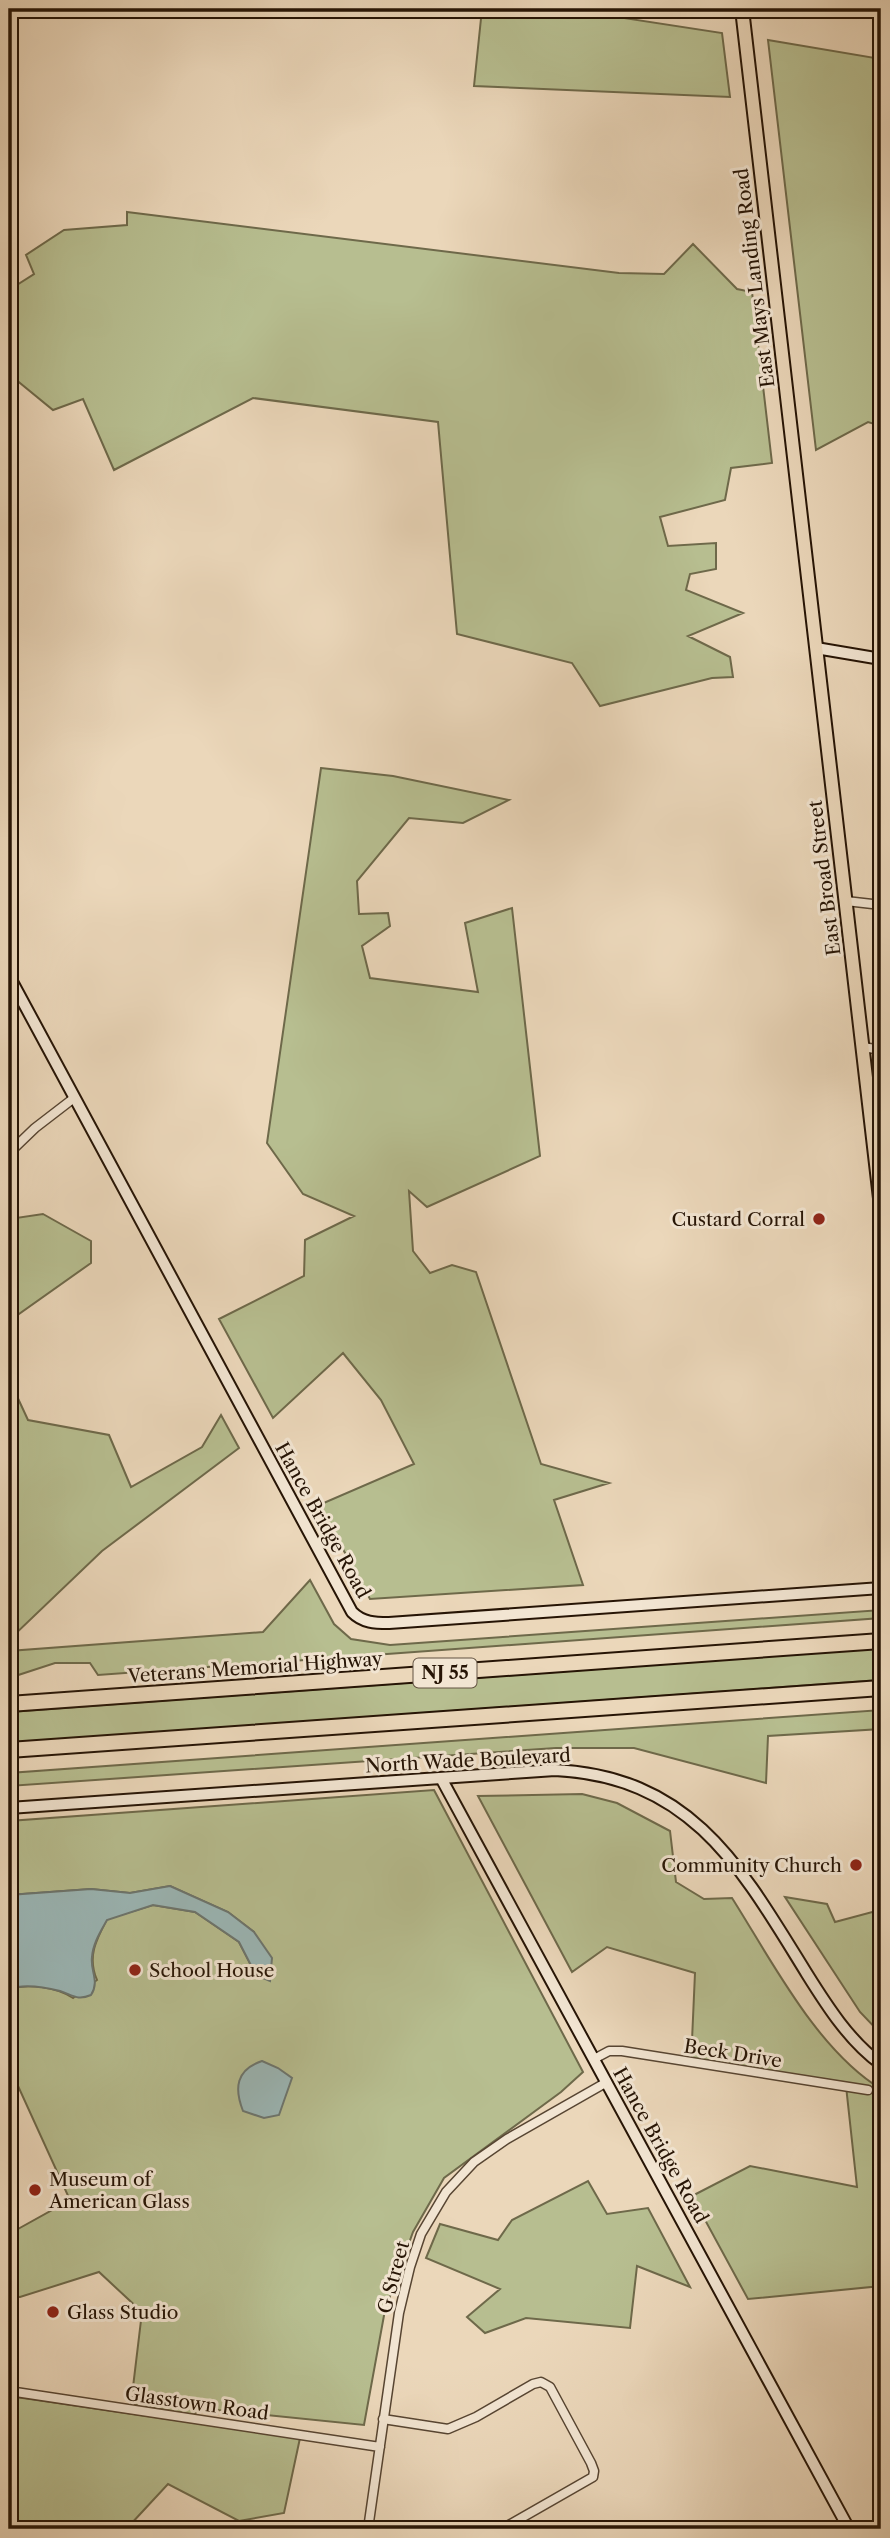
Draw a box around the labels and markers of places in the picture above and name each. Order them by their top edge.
place label: Custard Corral [671,1208,805,1231]
marker: Custard Corral [811,1211,827,1227]
place label: Community Church [661,1854,842,1877]
marker: Community Church [848,1857,864,1873]
place label: School House [149,1959,274,1982]
marker: School House [127,1962,143,1978]
place label: Museum of American Glass [48,2168,190,2213]
marker: Museum of American Glass [27,2182,43,2198]
place label: Glass Studio [67,2301,178,2324]
marker: Glass Studio [45,2304,61,2320]

